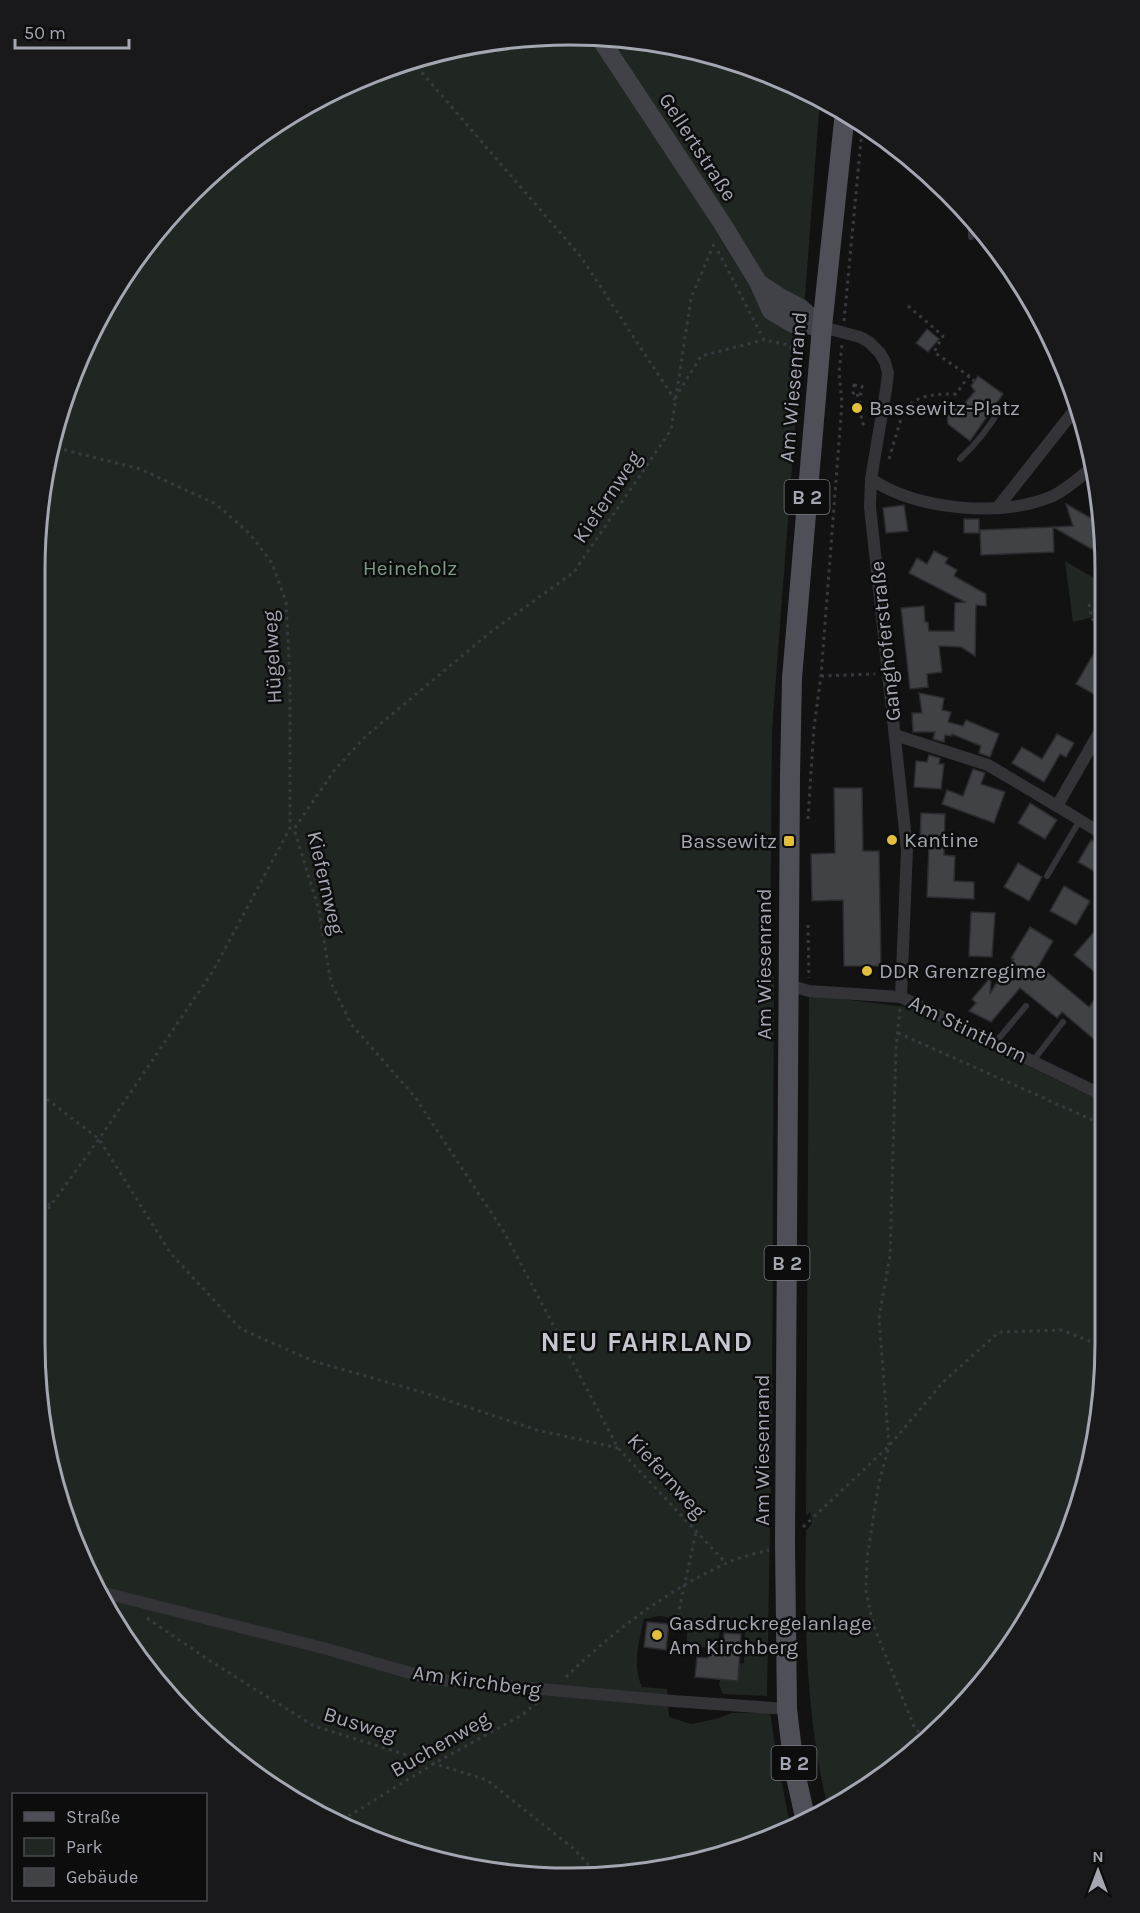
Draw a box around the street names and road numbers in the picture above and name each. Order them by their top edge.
street label: Gellertstraße [654,88,742,206]
street label: Am Wiesenrand [774,311,812,463]
street label: Kiefernweg [567,446,647,548]
road number: B 2 [784,480,830,514]
street label: Ganghoferstraße [865,560,905,722]
street label: Hügelweg [258,610,286,704]
street label: Kiefernweg [302,829,350,937]
street label: Am Wiesenrand [752,888,776,1040]
street label: Am Stinthorn [905,990,1031,1068]
road number: B 2 [764,1246,810,1280]
street label: Am Wiesenrand [750,1374,774,1526]
street label: Kiefernweg [623,1429,711,1523]
street label: Am Kirchberg [411,1660,543,1702]
street label: Busweg [321,1702,399,1746]
street label: Buchenweg [386,1706,494,1782]
road number: B 2 [772,1746,816,1780]

